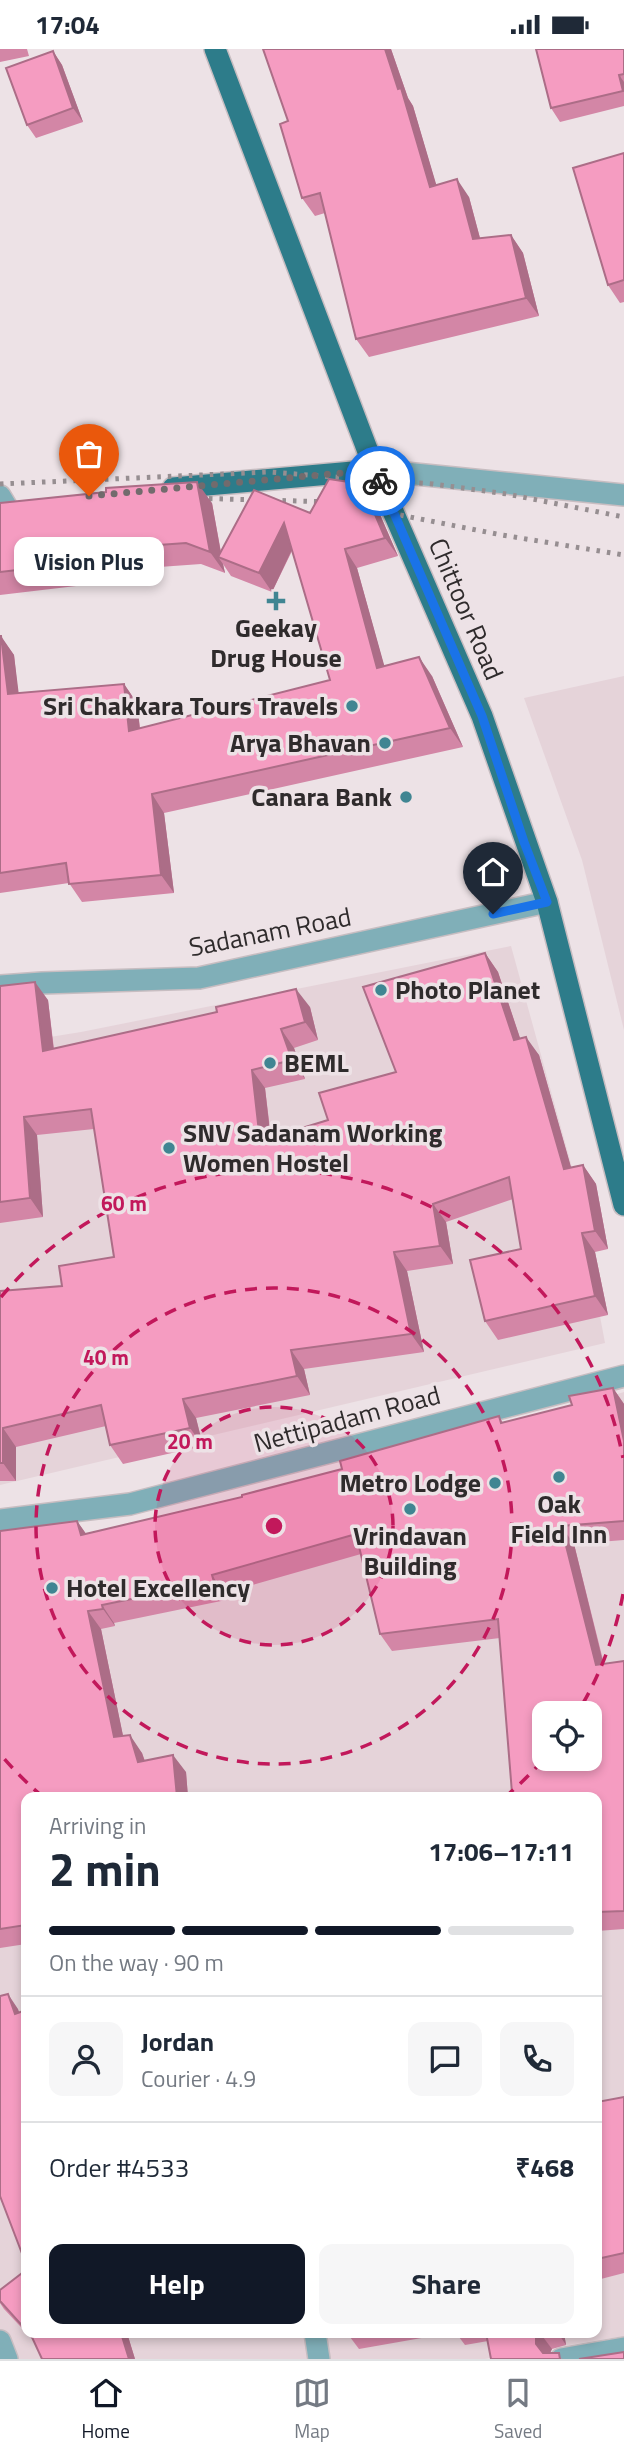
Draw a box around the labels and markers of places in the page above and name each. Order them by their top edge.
pin [59,424,119,496]
callout: Vision Plus [14,538,164,587]
marker: Geekay Drug House [268,593,284,609]
place label: Geekay Drug House [210,608,342,677]
place label: Sri Chakkara Tours Travels [43,686,338,725]
marker: Sri Chakkara Tours Travels [344,698,360,714]
place label: Arya Bhavan [230,723,371,762]
marker: Arya Bhavan [377,735,393,751]
place label: Canara Bank [251,777,393,816]
marker: Canara Bank [398,789,414,805]
pin [463,842,523,914]
place label: Photo Planet [395,970,540,1009]
marker: Photo Planet [373,982,389,998]
place label: BEML [284,1043,349,1082]
marker: BEML [262,1055,278,1071]
place label: SNV Sadanam Working Women Hostel [183,1113,442,1182]
marker: SNV Sadanam Working Women Hostel [161,1140,177,1156]
place label: Metro Lodge [339,1463,481,1502]
marker: Oak Field Inn [551,1469,567,1485]
marker: Metro Lodge [487,1475,503,1491]
place label: Oak Field Inn [511,1484,607,1553]
marker: Vrindavan Building [402,1501,418,1517]
centre of rings [262,1514,286,1538]
place label: Vrindavan Building [353,1516,467,1585]
place label: Hotel Excellency [66,1568,250,1607]
marker: Hotel Excellency [44,1580,60,1596]

